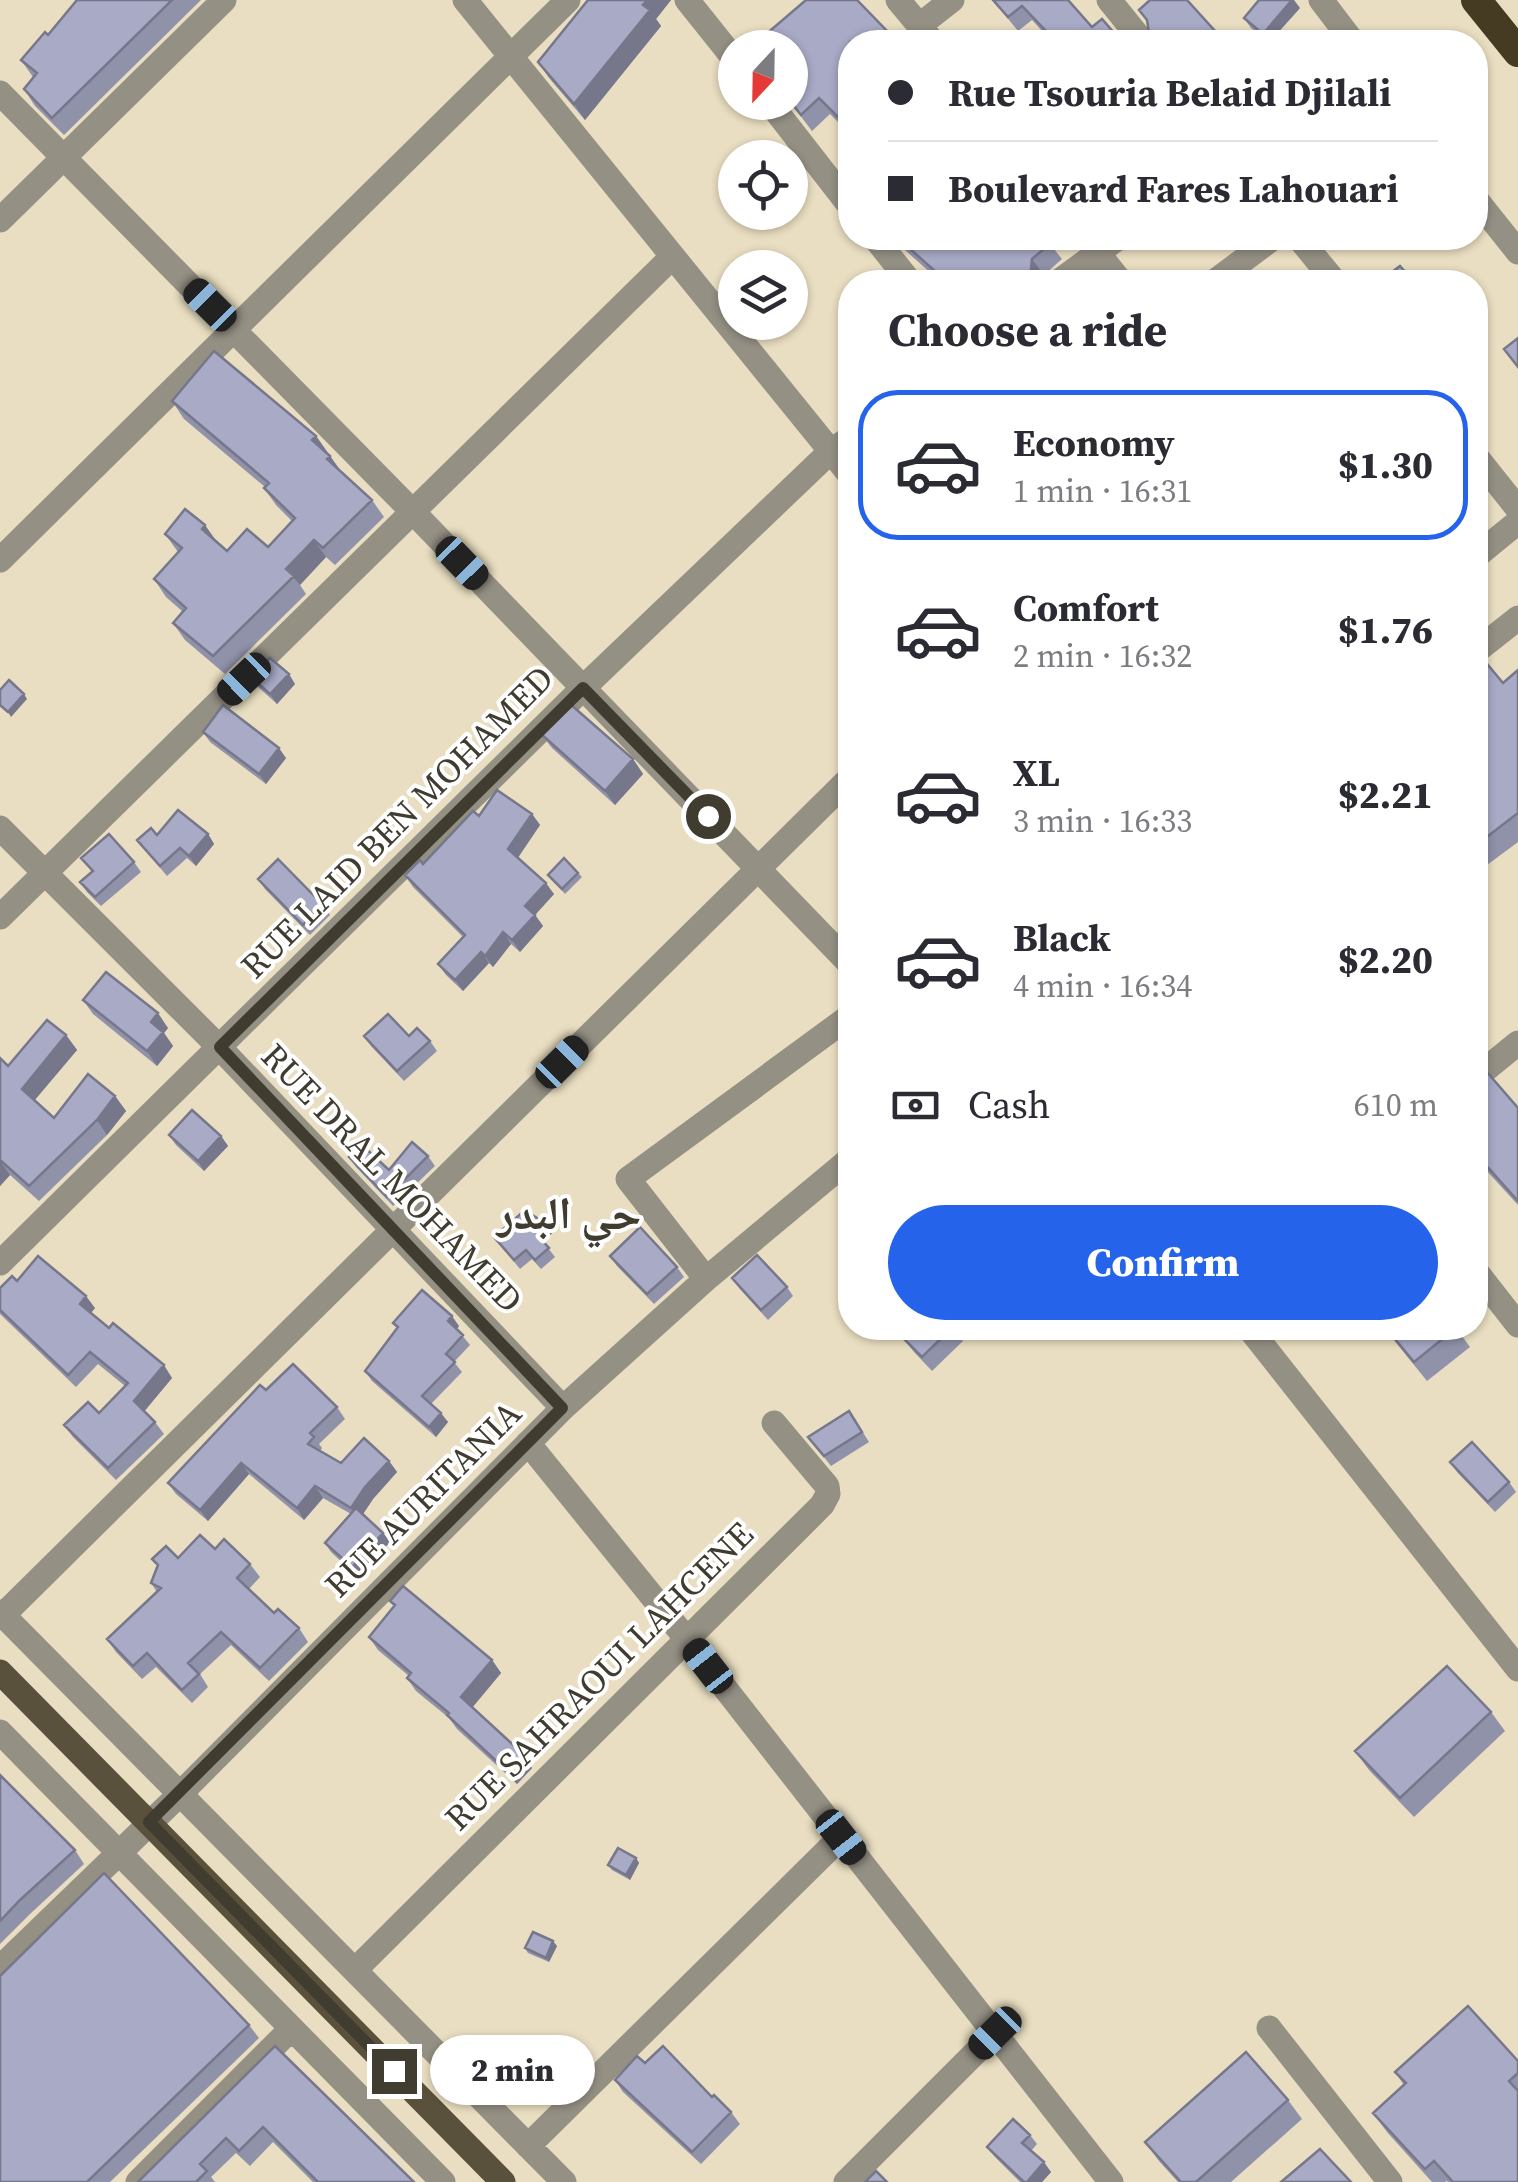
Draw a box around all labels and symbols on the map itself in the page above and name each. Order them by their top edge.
north arrow [718,30,808,120]
car [178,273,242,337]
car [430,531,494,595]
car [212,647,276,711]
street label: RUE LAID BEN MOHAMED [230,655,564,989]
route start [686,794,731,839]
car [530,1030,594,1094]
street label: RUE DRAL MOHAMED [251,1033,533,1323]
district label: حي البدر [495,1182,641,1249]
street label: RUE AURITANIA [314,1390,532,1608]
street label: RUE SAHRAOUI LAHCENE [434,1511,764,1841]
car [678,1633,738,1699]
car [811,1804,871,1870]
car [963,2001,1027,2065]
callout: 2 min [429,2036,594,2106]
route end [372,2049,417,2094]

